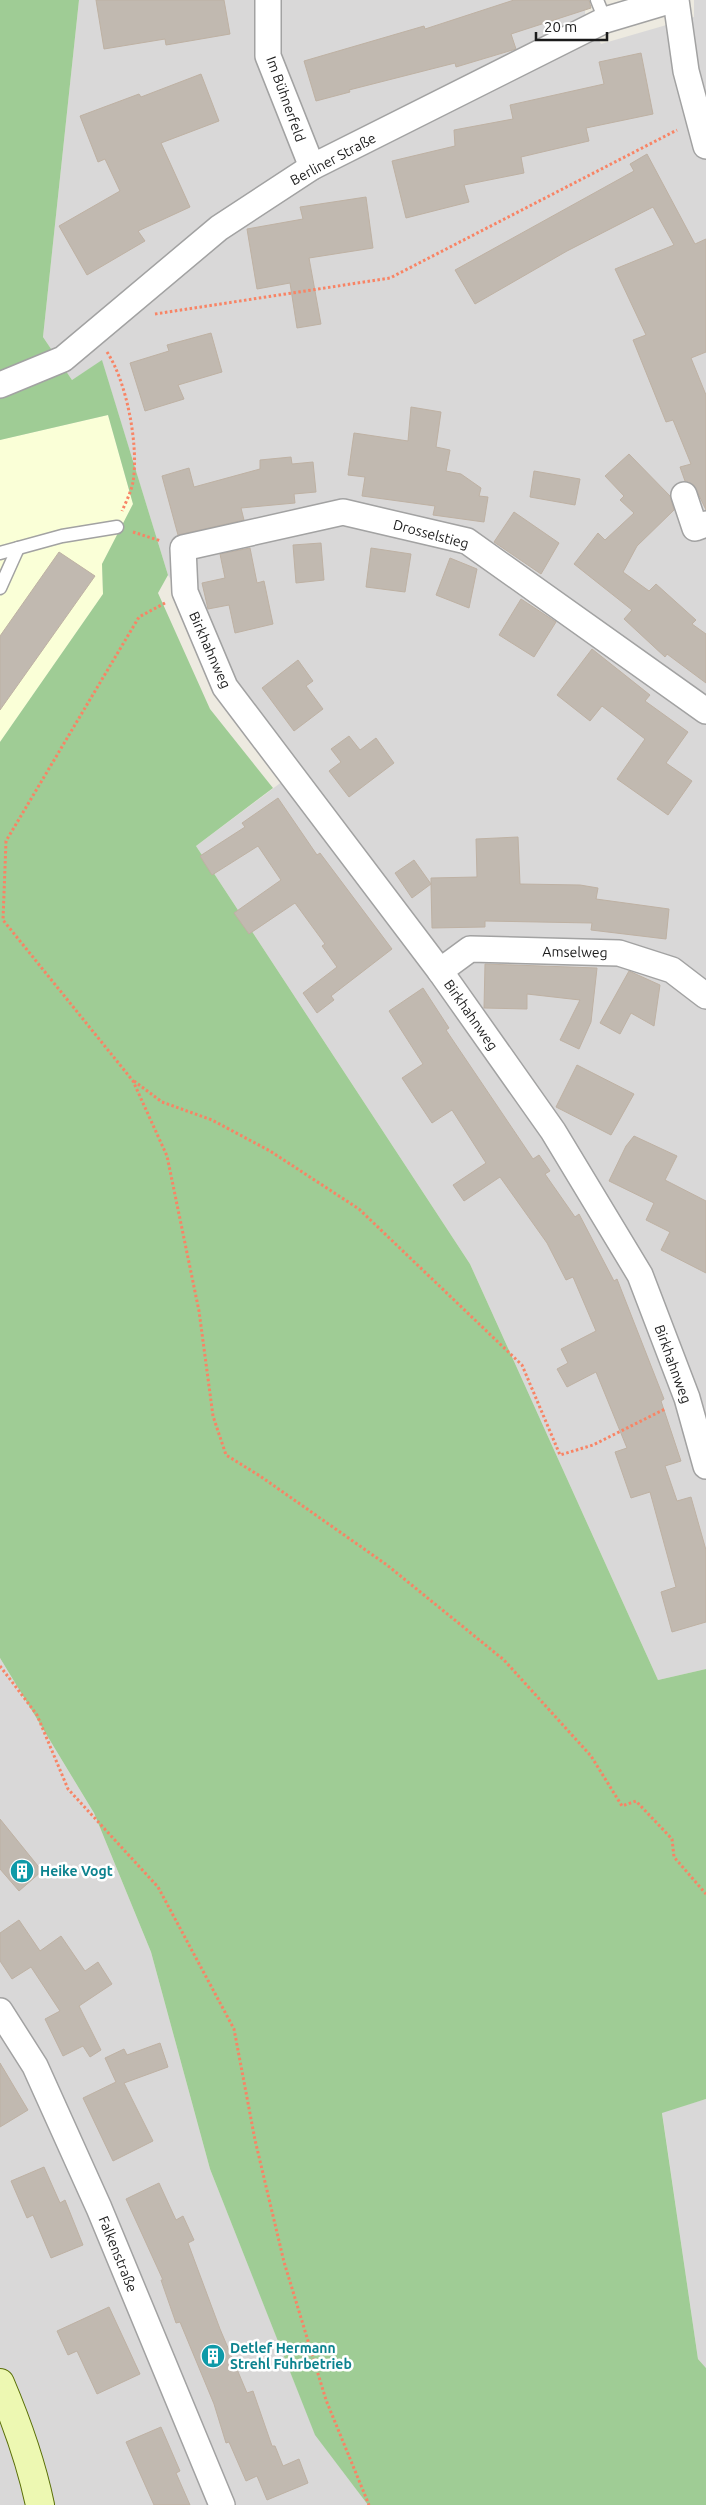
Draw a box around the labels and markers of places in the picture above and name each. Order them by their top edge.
building icon: Heike Vogt [9,1858,35,1884]
place label: Heike Vogt [40,1863,113,1879]
place label: Detlef Hermann Strehl Fuhrbetrieb [230,2340,352,2372]
building icon: Detlef Hermann Strehl Fuhrbetrieb [200,2343,226,2369]

